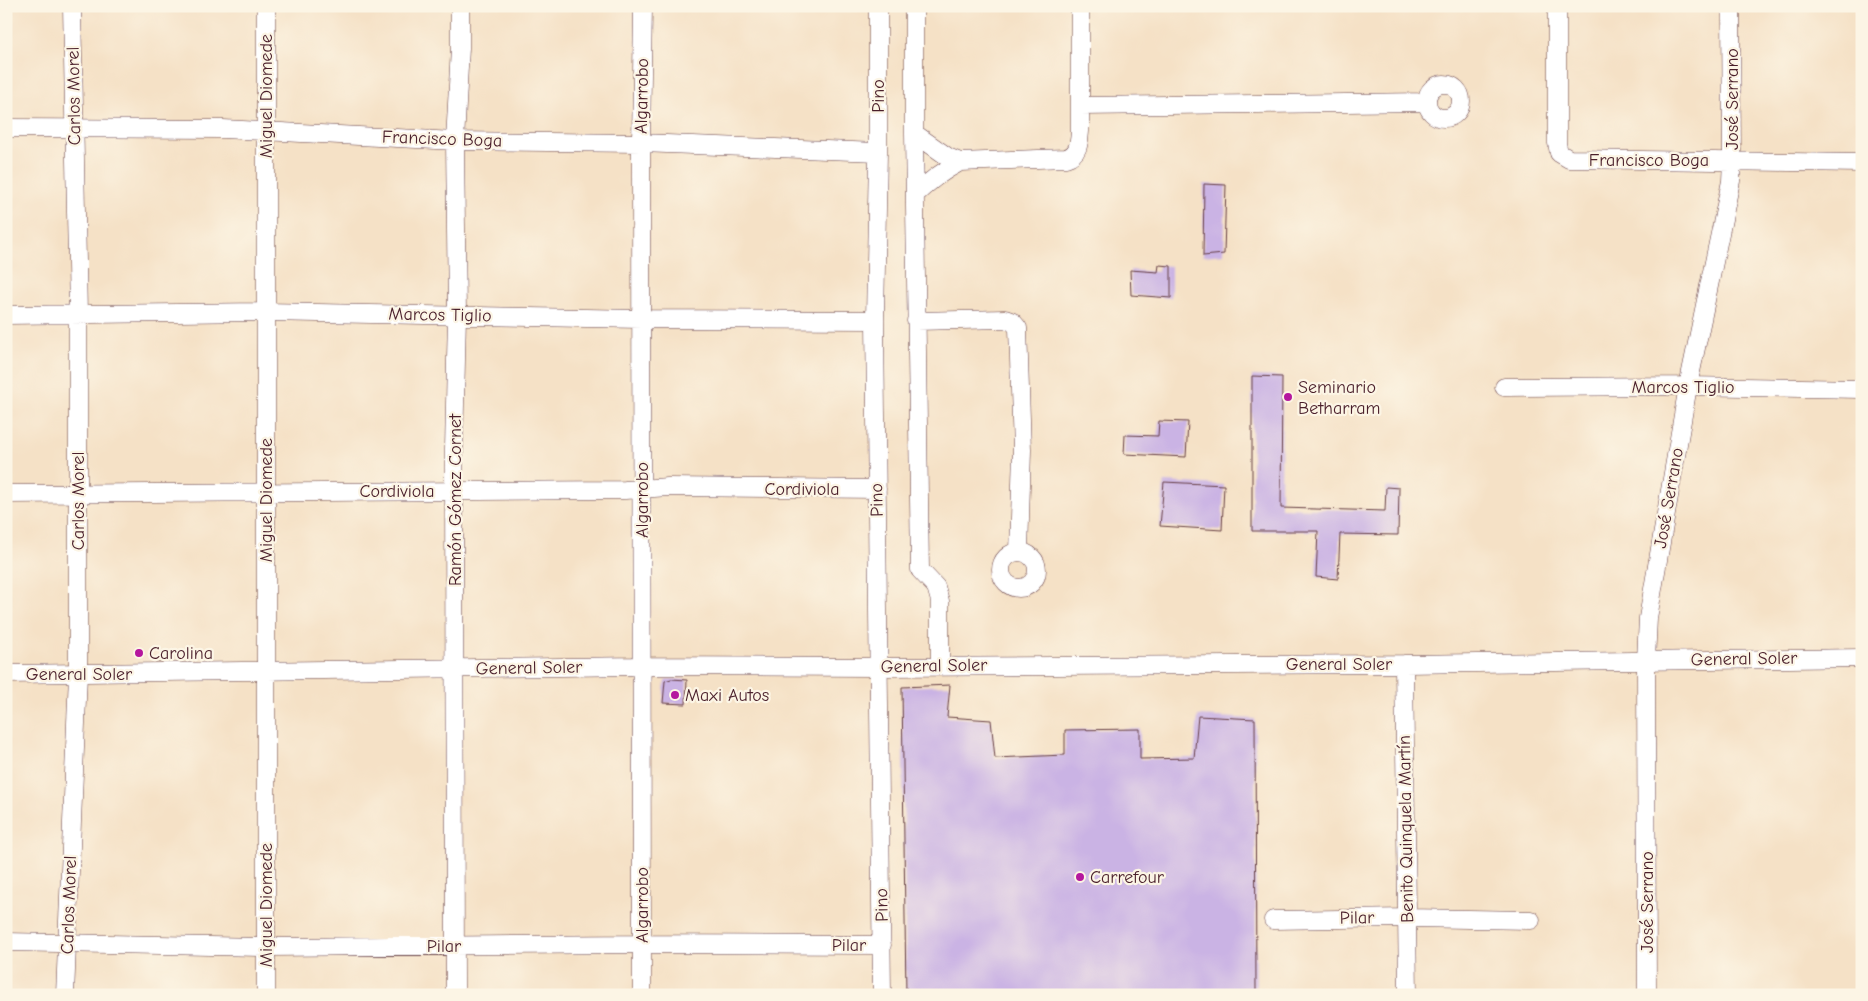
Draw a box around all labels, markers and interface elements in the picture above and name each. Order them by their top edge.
street label: Miguel Diomede [256,34,277,158]
street label: Carlos Morel [63,46,85,146]
street label: José Serrano [1722,48,1743,150]
street label: Algarrobo [631,58,653,134]
street label: Pino [868,79,889,113]
street label: Francisco Boga [381,126,503,152]
street label: Francisco Boga [1589,150,1709,171]
street label: Marcos Tiglio [388,304,492,326]
place label: Seminario Betharram [1298,377,1380,419]
street label: Marcos Tiglio [1631,377,1735,398]
marker: Seminario Betharram [1282,391,1294,403]
street label: Ramón Gómez Cornet [445,413,466,586]
street label: Miguel Diomede [256,438,277,562]
street label: José Serrano [1650,446,1688,550]
street label: Carlos Morel [68,452,89,550]
street label: Algarrobo [632,462,653,538]
street label: Cordiviola [764,479,840,500]
street label: Cordiviola [359,481,435,502]
street label: Pino [866,483,888,517]
place label: Carolina [149,643,213,664]
marker: Carolina [133,647,145,659]
street label: General Soler [1691,648,1798,670]
street label: General Soler [1286,654,1393,675]
street label: General Soler [881,655,988,677]
street label: General Soler [476,657,583,679]
street label: General Soler [26,664,133,685]
place label: Maxi Autos [685,685,769,706]
marker: Maxi Autos [669,689,681,701]
street label: Benito Quinquela Martín [1394,735,1418,923]
street label: Miguel Diomede [256,843,277,967]
street label: José Serrano [1637,851,1658,953]
street label: Carlos Morel [57,855,81,955]
street label: Algarrobo [632,867,653,943]
place label: Carrefour [1090,867,1165,888]
marker: Carrefour [1074,871,1086,883]
street label: Pino [871,888,893,922]
street label: Pilar [1340,907,1375,929]
street label: Pilar [832,935,867,956]
street label: Pilar [427,936,462,957]

